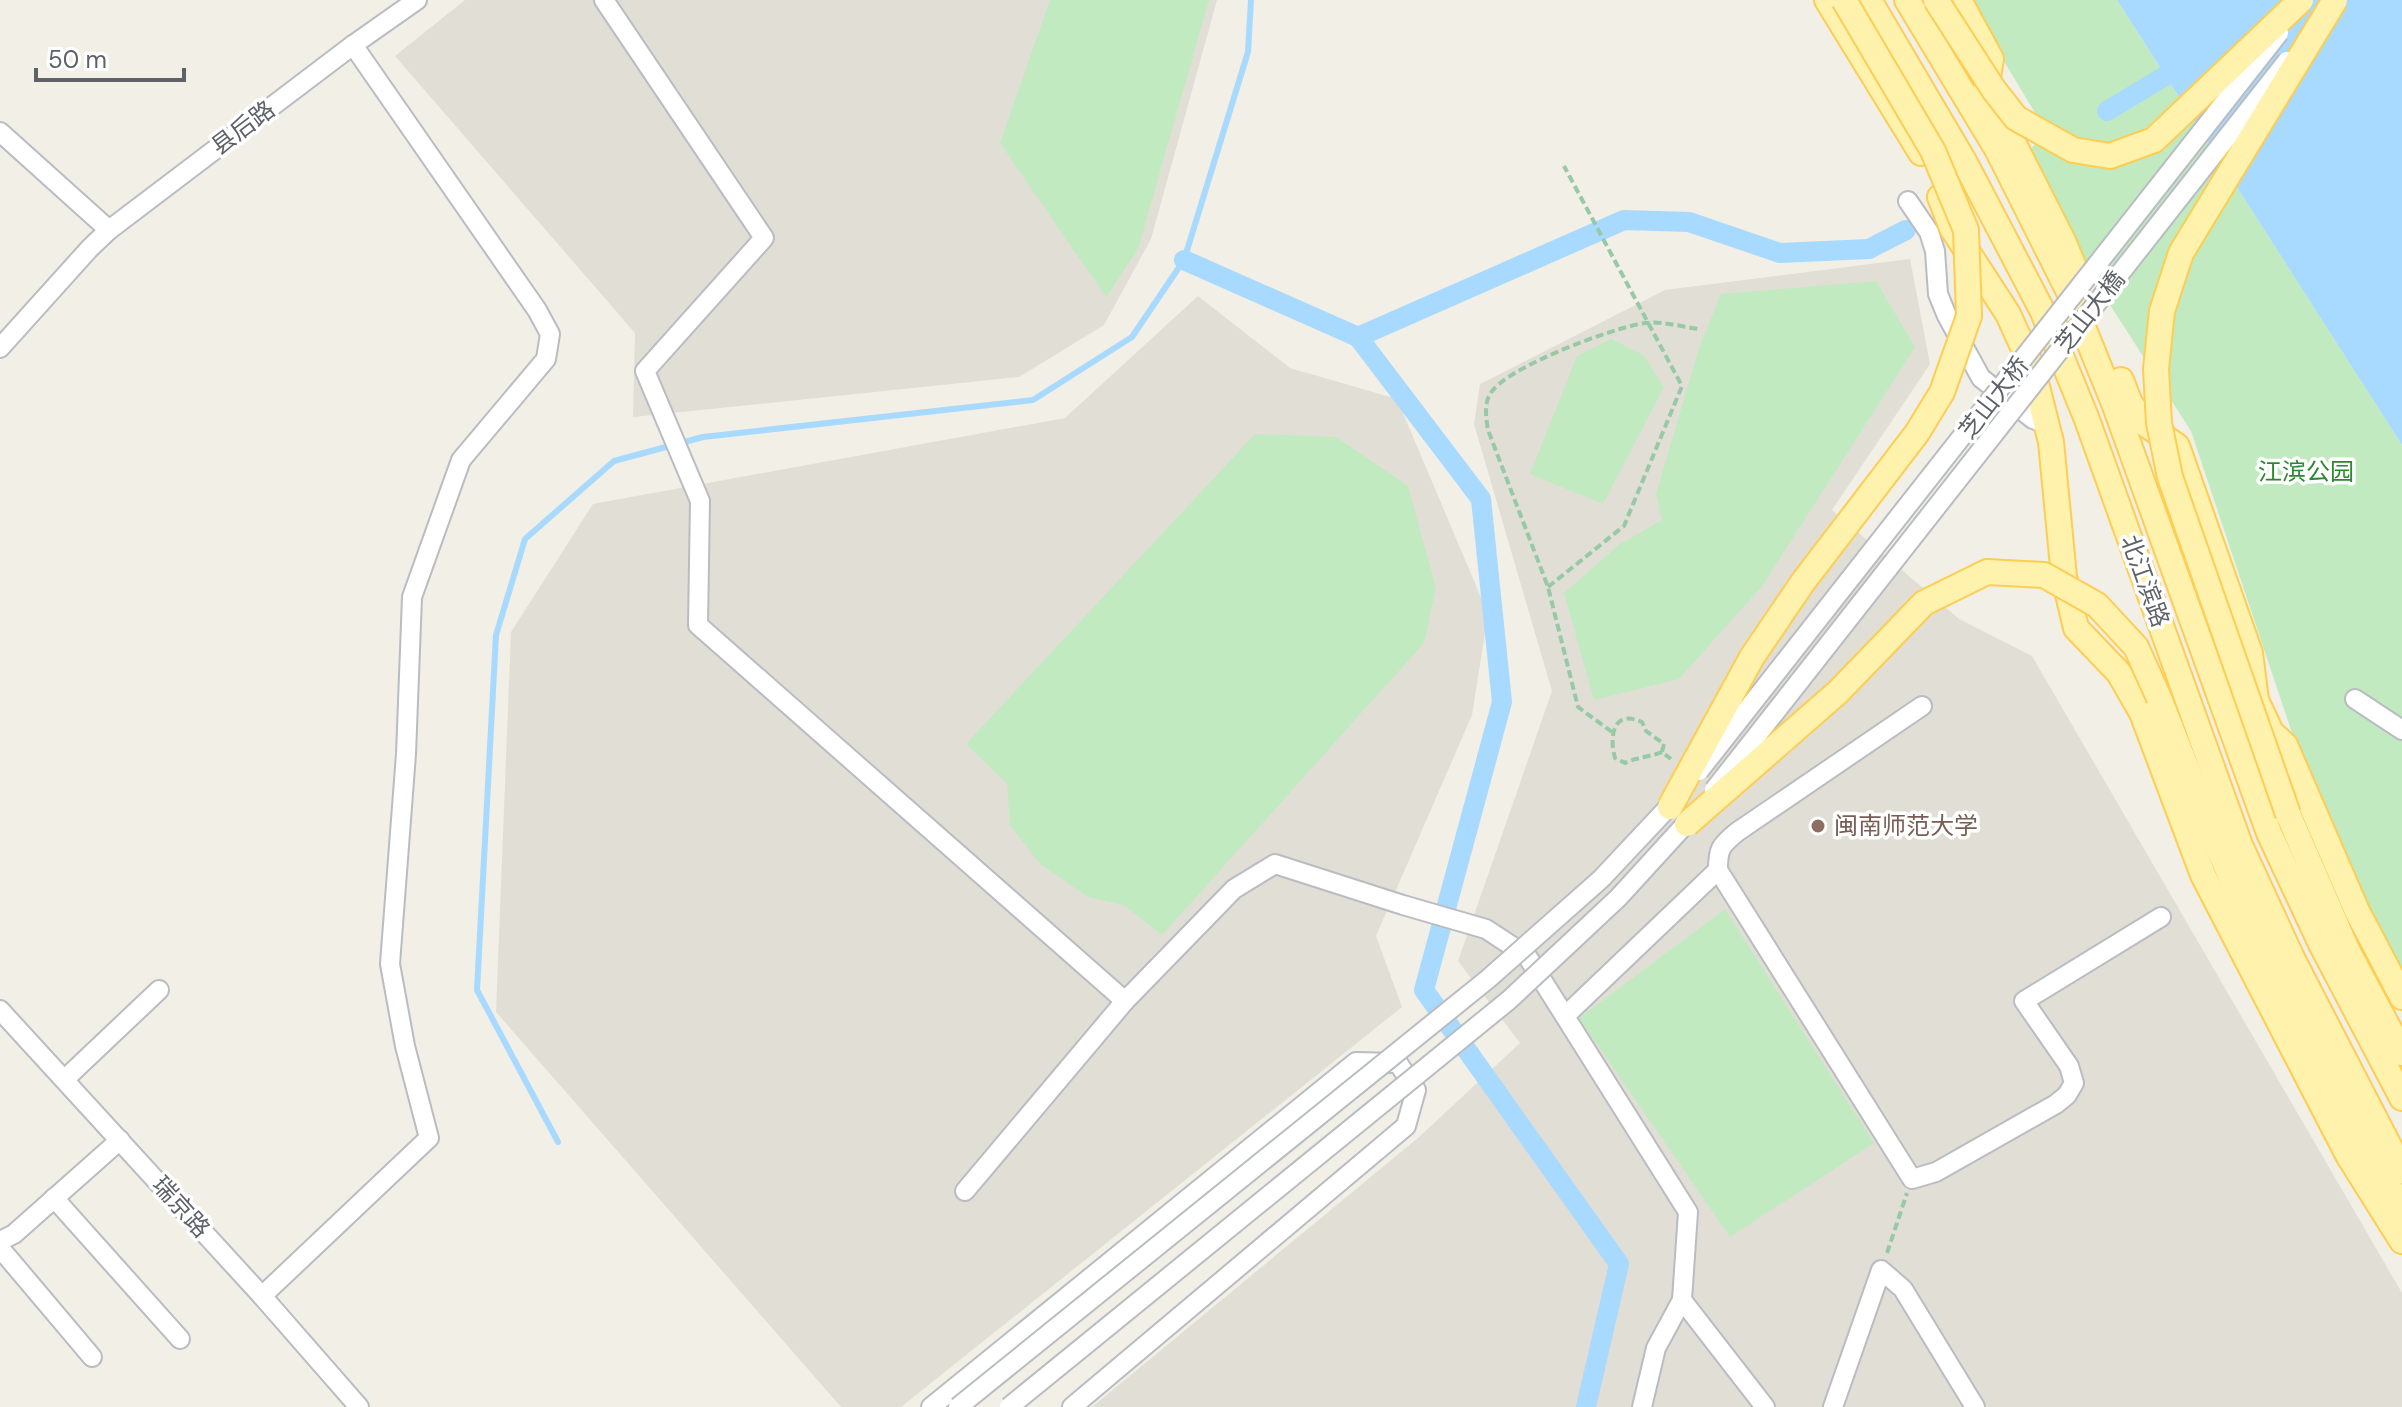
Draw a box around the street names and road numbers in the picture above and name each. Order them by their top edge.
street label: 县后路 [205,94,281,162]
street label: 芝山大橋 [2048,264,2131,359]
street label: 芝山大桥 [1952,350,2035,445]
street label: 北江滨路 [2114,530,2176,631]
street label: 瑞京路 [146,1170,217,1244]

